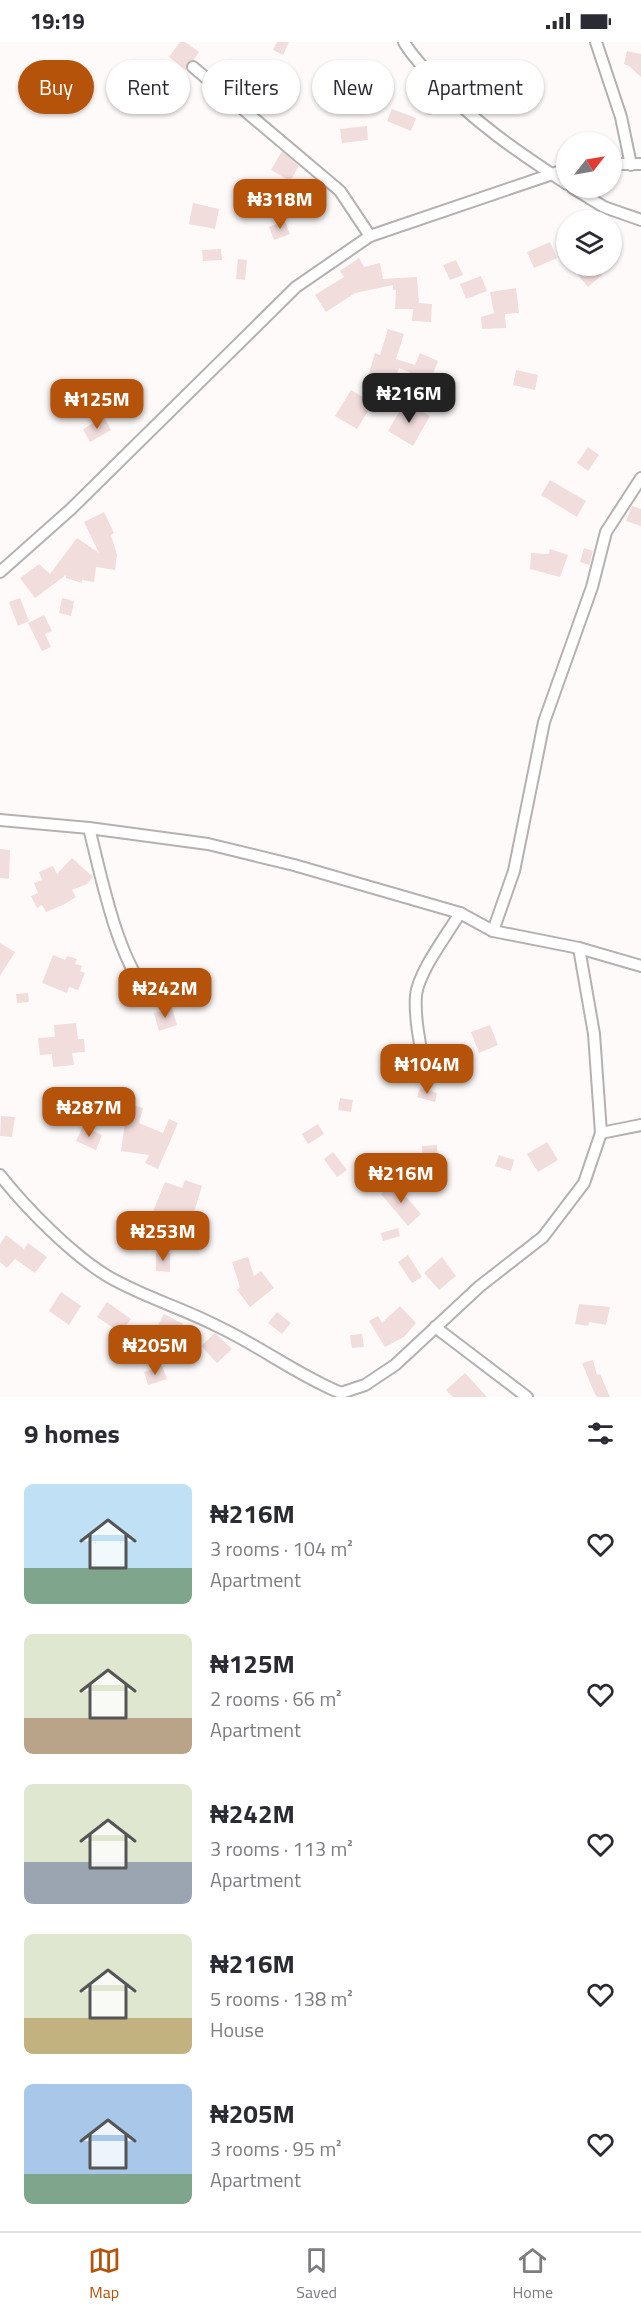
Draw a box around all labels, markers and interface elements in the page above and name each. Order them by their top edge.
text: 19:19 [30,4,85,38]
chip: Buy [18,60,94,114]
chip: Rent [106,60,190,114]
chip: Filters [202,60,300,114]
chip: New [312,60,394,114]
chip: Apartment [406,60,544,114]
north arrow [556,132,622,198]
map controls [556,132,622,276]
pin: ₦318M [238,179,322,230]
text: ₦318M [247,183,313,214]
button: layers [556,210,622,276]
pin: ₦216M [367,373,451,424]
text: ₦216M [376,377,442,408]
pin: ₦125M [55,379,139,430]
text: ₦125M [64,383,130,414]
pin: ₦242M [123,968,207,1019]
text: ₦242M [132,972,198,1003]
pin: ₦104M [385,1044,469,1095]
text: ₦104M [394,1048,460,1079]
pin: ₦287M [47,1087,131,1138]
text: ₦287M [56,1091,122,1122]
pin: ₦216M [359,1153,443,1204]
text: ₦216M [368,1157,434,1188]
pin: ₦253M [121,1211,205,1262]
text: ₦253M [130,1215,196,1246]
pin: ₦205M [113,1325,197,1376]
text: ₦205M [122,1329,188,1360]
text: 9 homes [24,1414,120,1453]
icon: filters [584,1417,617,1450]
text: ₦216M [210,1494,295,1533]
icon: home [72,1508,144,1580]
icon: heart [584,1528,617,1561]
text: 3 rooms · 104 m² [210,1533,353,1564]
text: Apartment [210,1564,301,1595]
text: ₦125M [210,1644,295,1683]
icon: home [72,1658,144,1730]
icon: heart [584,1678,617,1711]
text: 2 rooms · 66 m² [210,1683,342,1714]
text: Apartment [210,1714,301,1745]
text: ₦242M [210,1794,295,1833]
icon: home [72,1808,144,1880]
icon: heart [584,1828,617,1861]
text: 3 rooms · 113 m² [210,1833,353,1864]
text: Apartment [210,1864,301,1895]
text: ₦216M [210,1944,295,1983]
icon: home [72,1958,144,2030]
icon: heart [584,1978,617,2011]
text: 5 rooms · 138 m² [210,1983,353,2014]
text: House [210,2014,264,2045]
text: ₦205M [210,2094,295,2133]
icon: home [72,2108,144,2180]
icon: heart [584,2128,617,2161]
text: 3 rooms · 95 m² [210,2133,342,2164]
text: Apartment [210,2164,301,2195]
tab: Map [88,2244,121,2304]
tab: Saved [296,2244,337,2304]
tab: Home [513,2244,553,2304]

